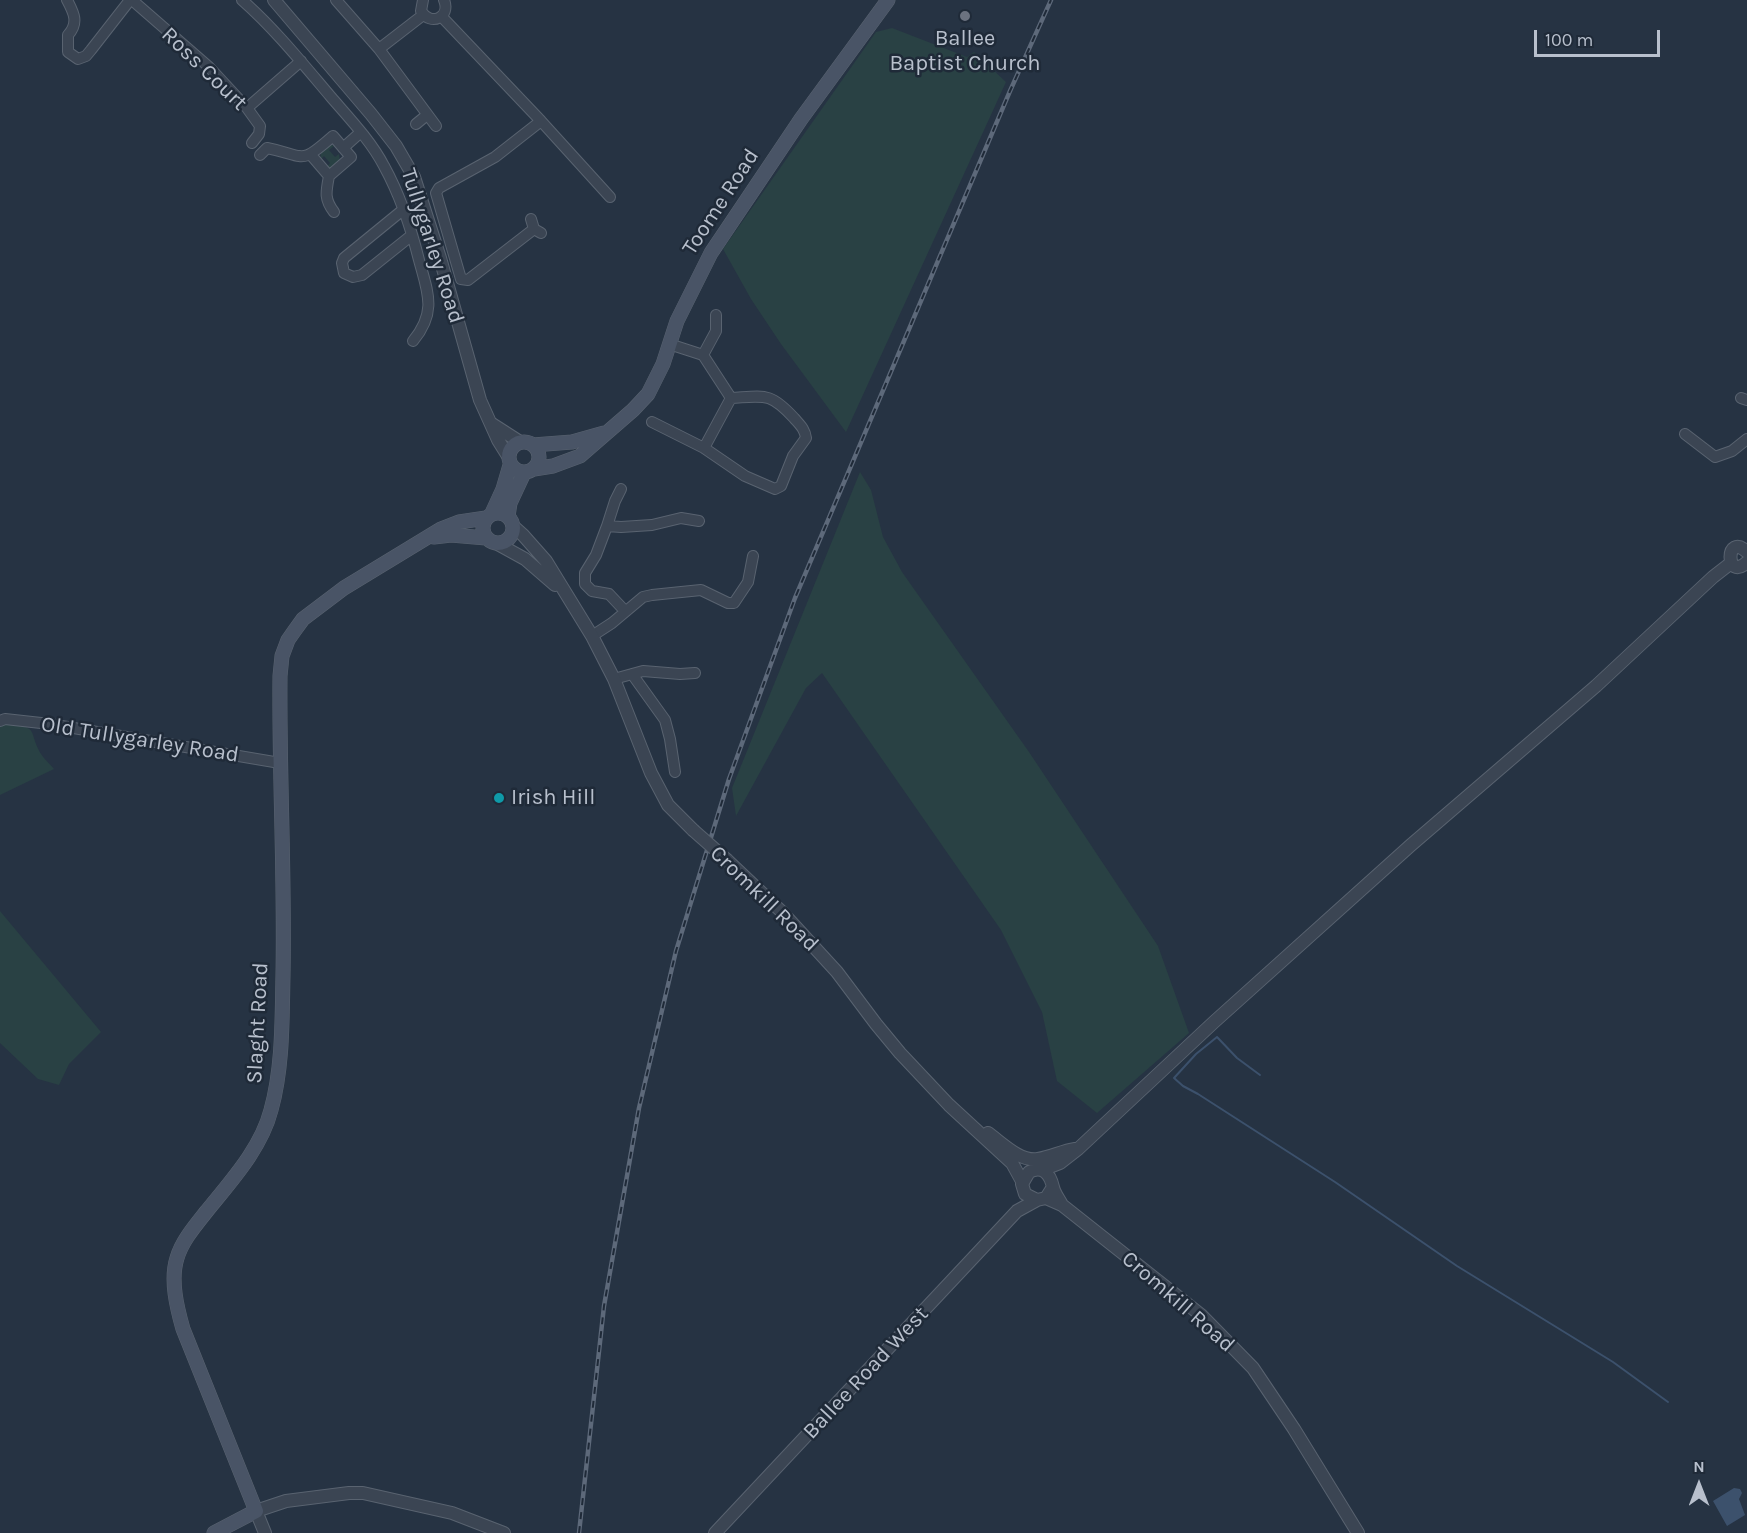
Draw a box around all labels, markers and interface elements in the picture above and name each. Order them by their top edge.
marker: Ballee Baptist Church [958,9,972,23]
scale bar [1537,18,1663,56]
street label: Ross Court [156,22,252,116]
place label: Ballee Baptist Church [889,26,1041,78]
text: 100 m [1545,29,1593,51]
street label: Toome Road [677,144,765,260]
street label: Tullygarley Road [395,165,469,327]
street label: Old Tullygarley Road [39,711,241,769]
place label: Irish Hill [511,785,595,811]
marker: Irish Hill [492,791,506,805]
street label: Cromkill Road [704,840,824,958]
street label: Slaght Road [242,962,274,1084]
street label: Cromkill Road [1116,1246,1240,1358]
street label: Ballee Road West [798,1301,934,1445]
north arrow [1669,1455,1729,1515]
text: N [1693,1457,1705,1476]

